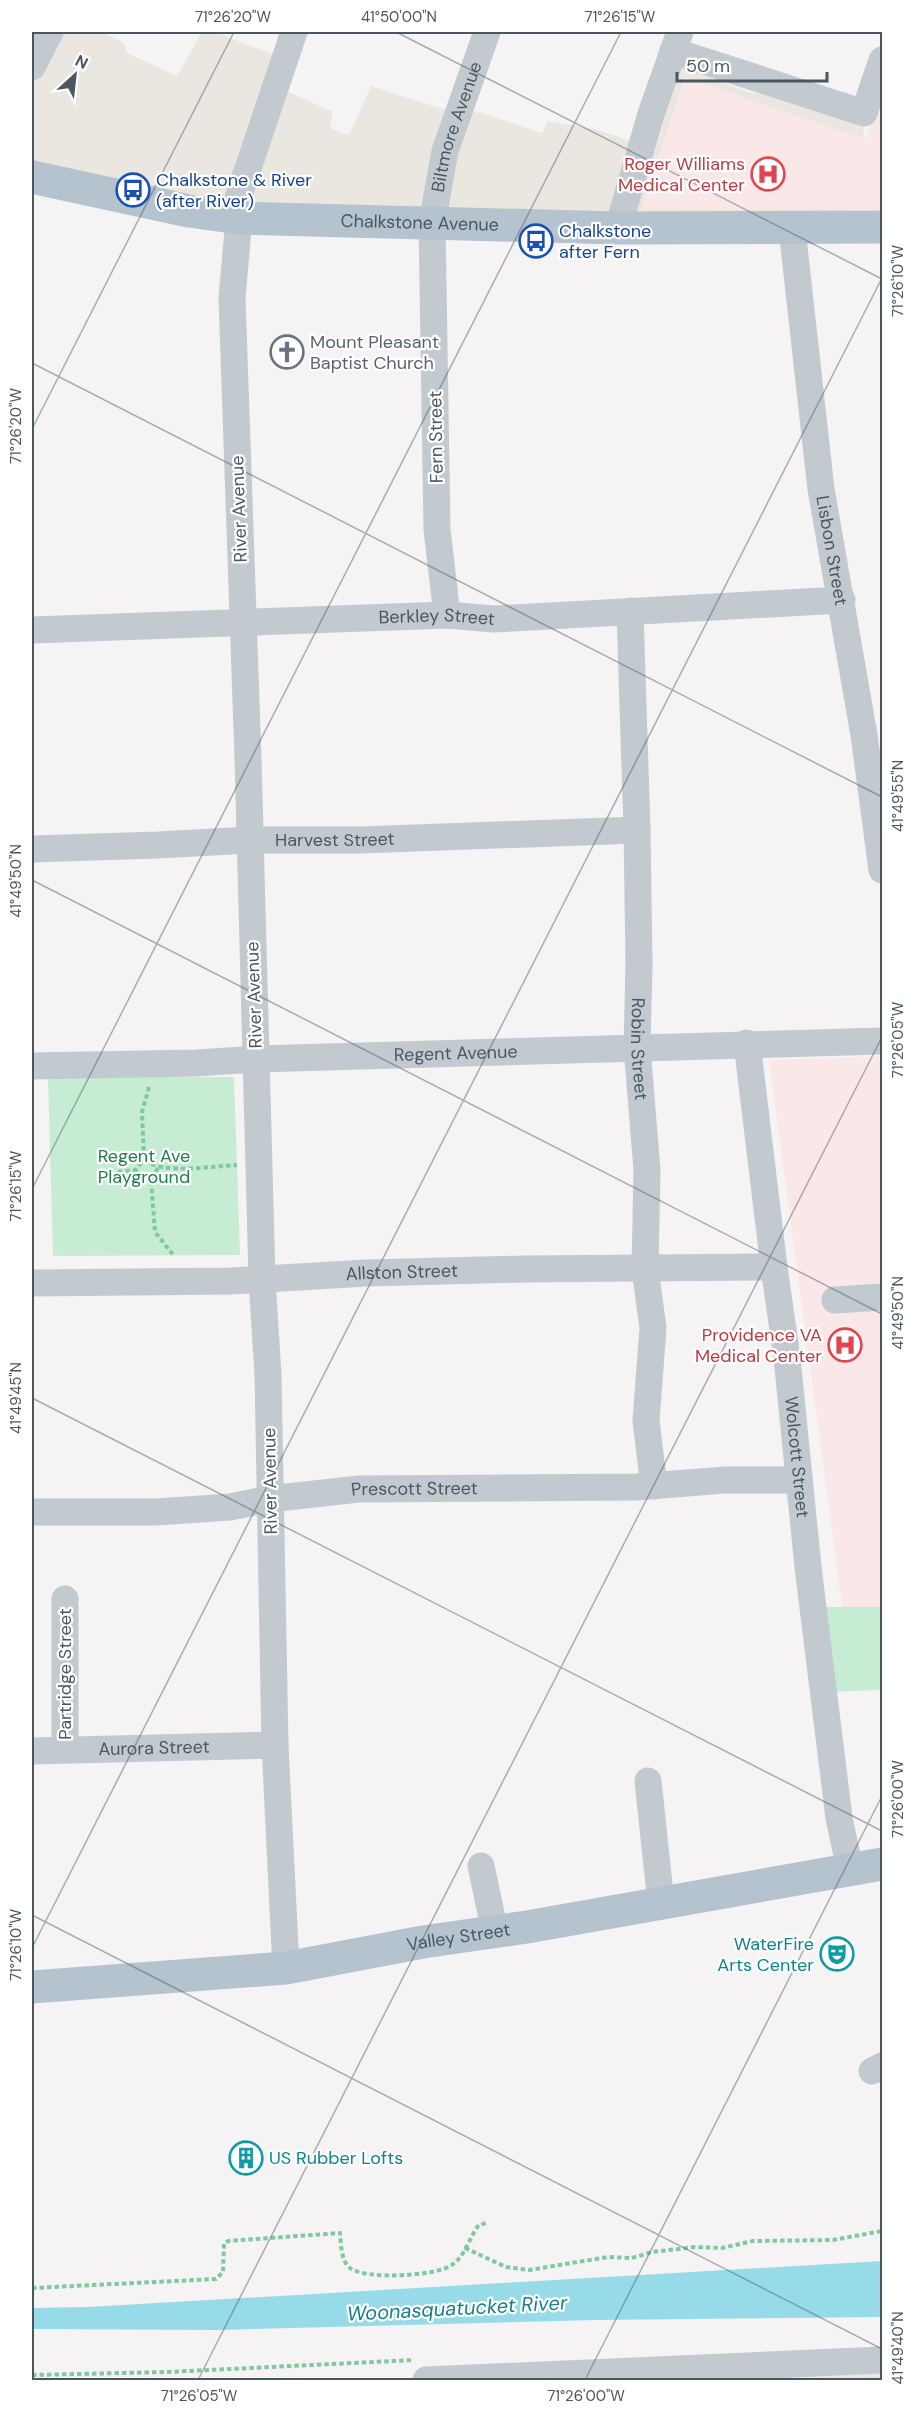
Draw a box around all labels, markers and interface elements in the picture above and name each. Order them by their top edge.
text: 71°26'20"W [195,7,271,27]
text: 41°50'00"N [361,7,437,27]
text: 71°26'15"W [585,7,656,27]
north arrow [45,45,105,105]
scale bar [677,45,827,83]
text: N [72,50,92,74]
text: 50 m [686,54,730,78]
street label: Biltmore Avenue [426,58,488,194]
place label: Roger Williams Medical Center [618,152,745,197]
hospital icon: Roger Williams Medical Center [750,156,786,192]
place label: Chalkstone & River (after River) [156,168,312,213]
bus stop icon: Chalkstone & River (after River) [115,172,151,208]
street label: Chalkstone Avenue [340,209,499,237]
place label: Chalkstone after Fern [559,219,651,264]
bus stop icon: Chalkstone after Fern [518,223,554,259]
text: 71°26'10"W [888,244,908,317]
place label: Mount Pleasant Baptist Church [310,330,439,375]
church icon: Mount Pleasant Baptist Church [269,334,305,370]
text: 71°26'20"W [6,388,26,464]
street label: Fern Street [423,391,449,483]
street label: River Avenue [225,455,253,563]
street label: Lisbon Street [810,494,853,607]
street label: Berkley Street [378,603,496,631]
text: 41°49'55"N [888,760,908,832]
street label: Harvest Street [275,827,395,852]
text: 41°49'50"N [6,844,26,918]
street label: River Avenue [240,941,268,1049]
street label: Robin Street [625,997,653,1101]
text: 71°26'05"W [888,1001,908,1078]
street label: Regent Avenue [394,1040,518,1067]
park label: Regent Ave Playground [98,1144,190,1189]
text: 71°26'15"W [6,1150,26,1221]
street label: Allston Street [345,1259,458,1286]
text: 41°49'50"N [888,1276,908,1350]
place label: Providence VA Medical Center [695,1323,822,1368]
hospital icon: Providence VA Medical Center [827,1327,863,1363]
text: 41°49'45"N [6,1362,26,1434]
street label: Wolcott Street [779,1395,815,1519]
street label: River Avenue [257,1427,283,1535]
street label: Prescott Street [350,1476,478,1502]
street label: Partridge Street [53,1608,77,1740]
street label: Aurora Street [98,1735,210,1761]
text: 71°26'00"W [888,1760,908,1838]
text: 71°26'10"W [6,1908,26,1981]
street label: Valley Street [405,1918,512,1957]
place label: WaterFire Arts Center [717,1932,814,1977]
theatre icon: WaterFire Arts Center [819,1936,855,1972]
building icon: US Rubber Lofts [228,2140,264,2176]
place label: US Rubber Lofts [269,2146,403,2170]
water label: Woonasquatucket River [346,2289,568,2327]
text: 41°49'40"N [888,2311,908,2385]
text: 71°26'05"W [161,2386,238,2406]
text: 71°26'00"W [547,2386,625,2406]

